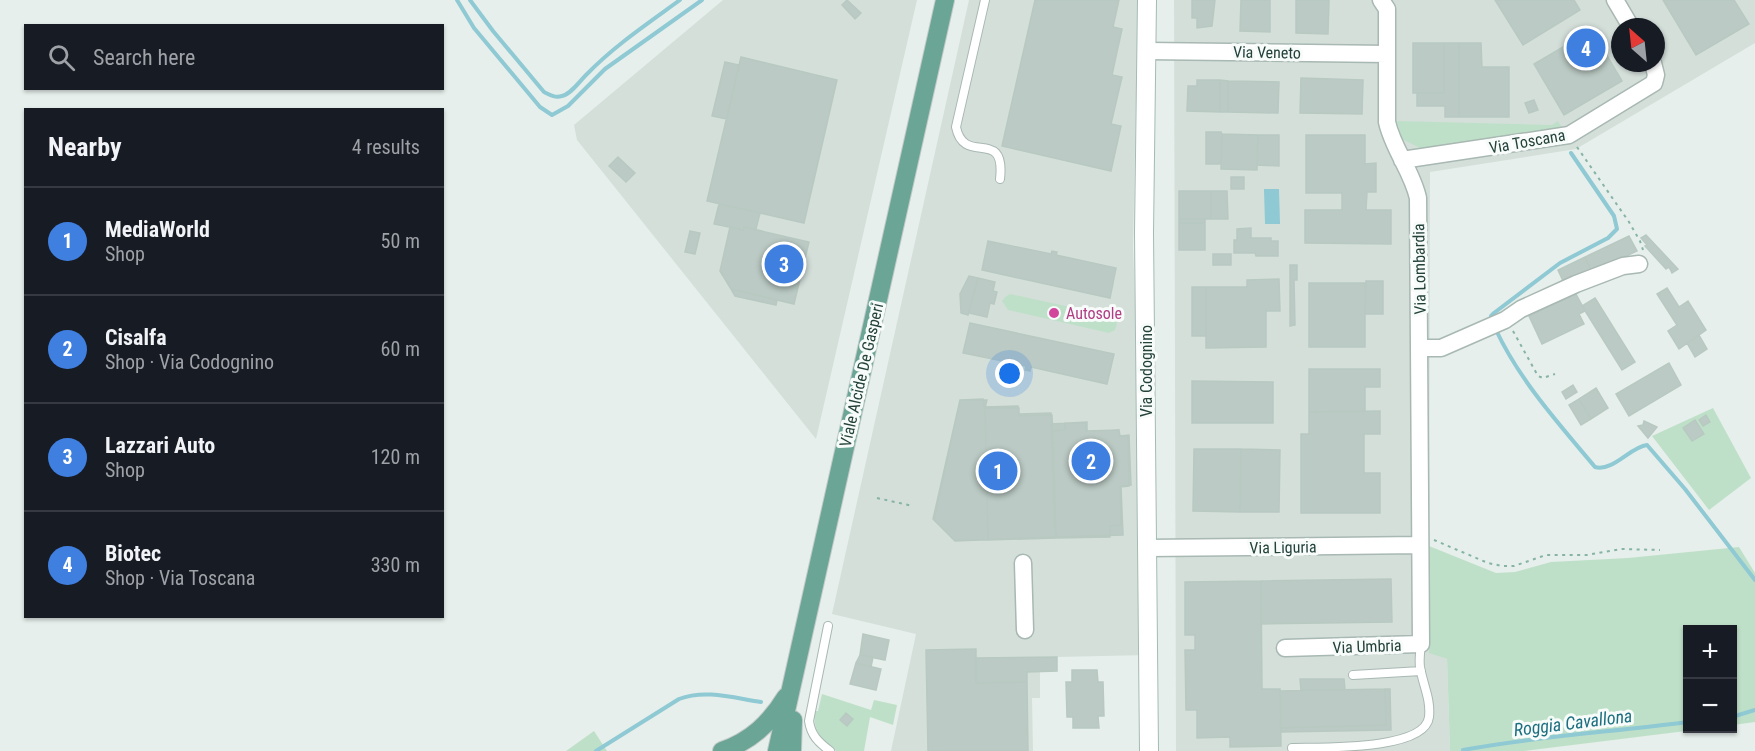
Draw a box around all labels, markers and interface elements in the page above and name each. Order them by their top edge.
north arrow [1611,18,1665,72]
search box [24,24,444,90]
pin: 4 [1566,26,1606,70]
icon: search [45,41,78,74]
street label: Via Veneto [1233,42,1301,63]
text: Search here [93,45,195,70]
street label: Via Toscana [1488,125,1567,158]
text: Nearby [48,132,122,162]
text: 4 results [352,135,420,159]
text: MediaWorld [105,217,210,242]
street label: Via Lombardia [1409,223,1430,315]
text: 1 [62,229,73,253]
text: 50 m [381,229,420,253]
text: Shop [105,242,145,266]
pin: 3 [764,242,804,286]
street label: Viale Alcide De Gasperi [836,301,887,449]
place label: Autosole [1066,304,1122,323]
marker: Autosole [1047,306,1061,320]
text: Cisalfa [105,325,167,350]
street label: Via Codognino [1137,325,1156,417]
text: 2 [62,337,73,361]
text: 60 m [381,337,420,361]
text: Shop · Via Codognino [105,350,274,374]
your location [995,359,1024,388]
text: Lazzari Auto [105,433,215,458]
pin: 2 [1072,438,1110,484]
text: 3 [62,445,73,469]
text: 120 m [371,445,420,469]
pin: 1 [978,448,1018,494]
text: Shop [105,458,145,482]
street label: Via Liguria [1249,537,1317,558]
text: Biotec [105,541,161,566]
text: 4 [62,553,73,577]
text: 330 m [371,553,420,577]
text: Shop · Via Toscana [105,566,255,590]
map controls [1683,625,1737,733]
button: + [1683,625,1737,679]
street label: Via Umbria [1332,636,1402,657]
button: − [1683,679,1737,733]
water label: Roggia Cavallona [1513,705,1633,740]

